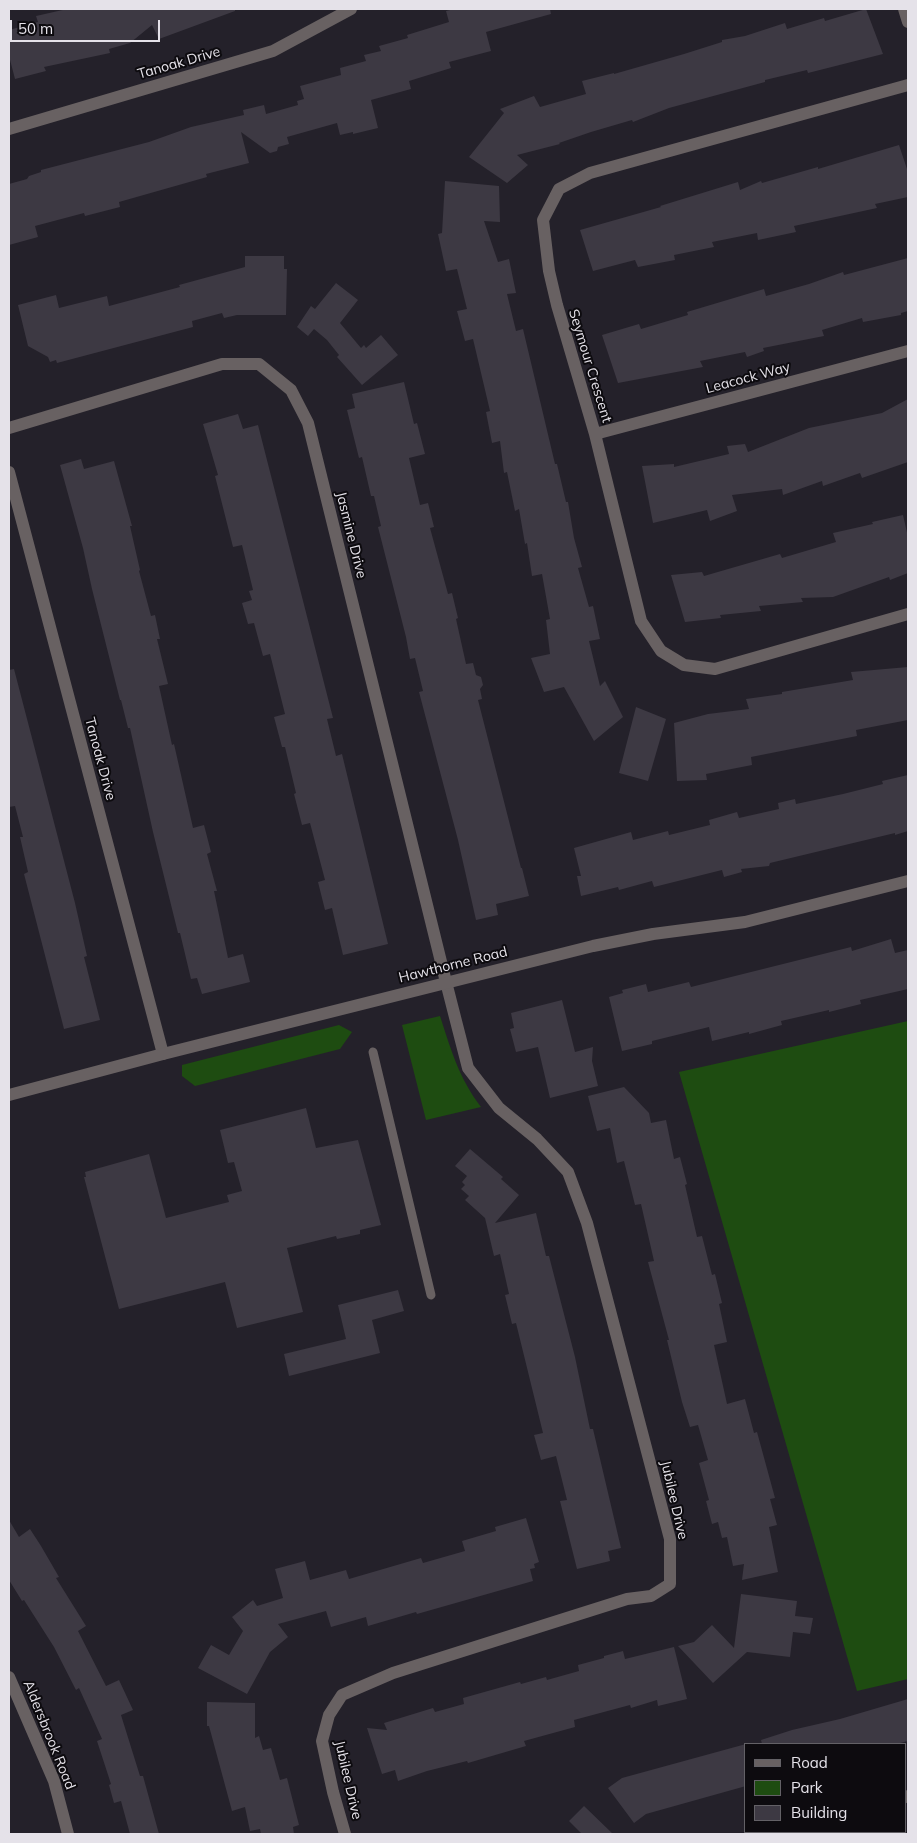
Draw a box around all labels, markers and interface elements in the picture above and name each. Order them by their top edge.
scale bar [12,10,162,42]
text: 50 m [18,19,53,38]
street label: Tanoak Drive [136,43,222,83]
street label: Seymour Crescent [565,307,615,425]
street label: Leacock Way [704,359,792,397]
street label: Jasmine Drive [332,490,370,580]
street label: Tanoak Drive [81,716,119,802]
street label: Hawthorne Road [397,943,509,987]
street label: Jubilee Drive [657,1459,691,1541]
street label: Aldersbrook Road [19,1678,79,1792]
street label: Jubilee Drive [331,1739,365,1821]
legend [744,1743,907,1833]
text: Road [791,1753,828,1772]
text: Park [791,1778,823,1797]
text: Building [791,1803,847,1822]

